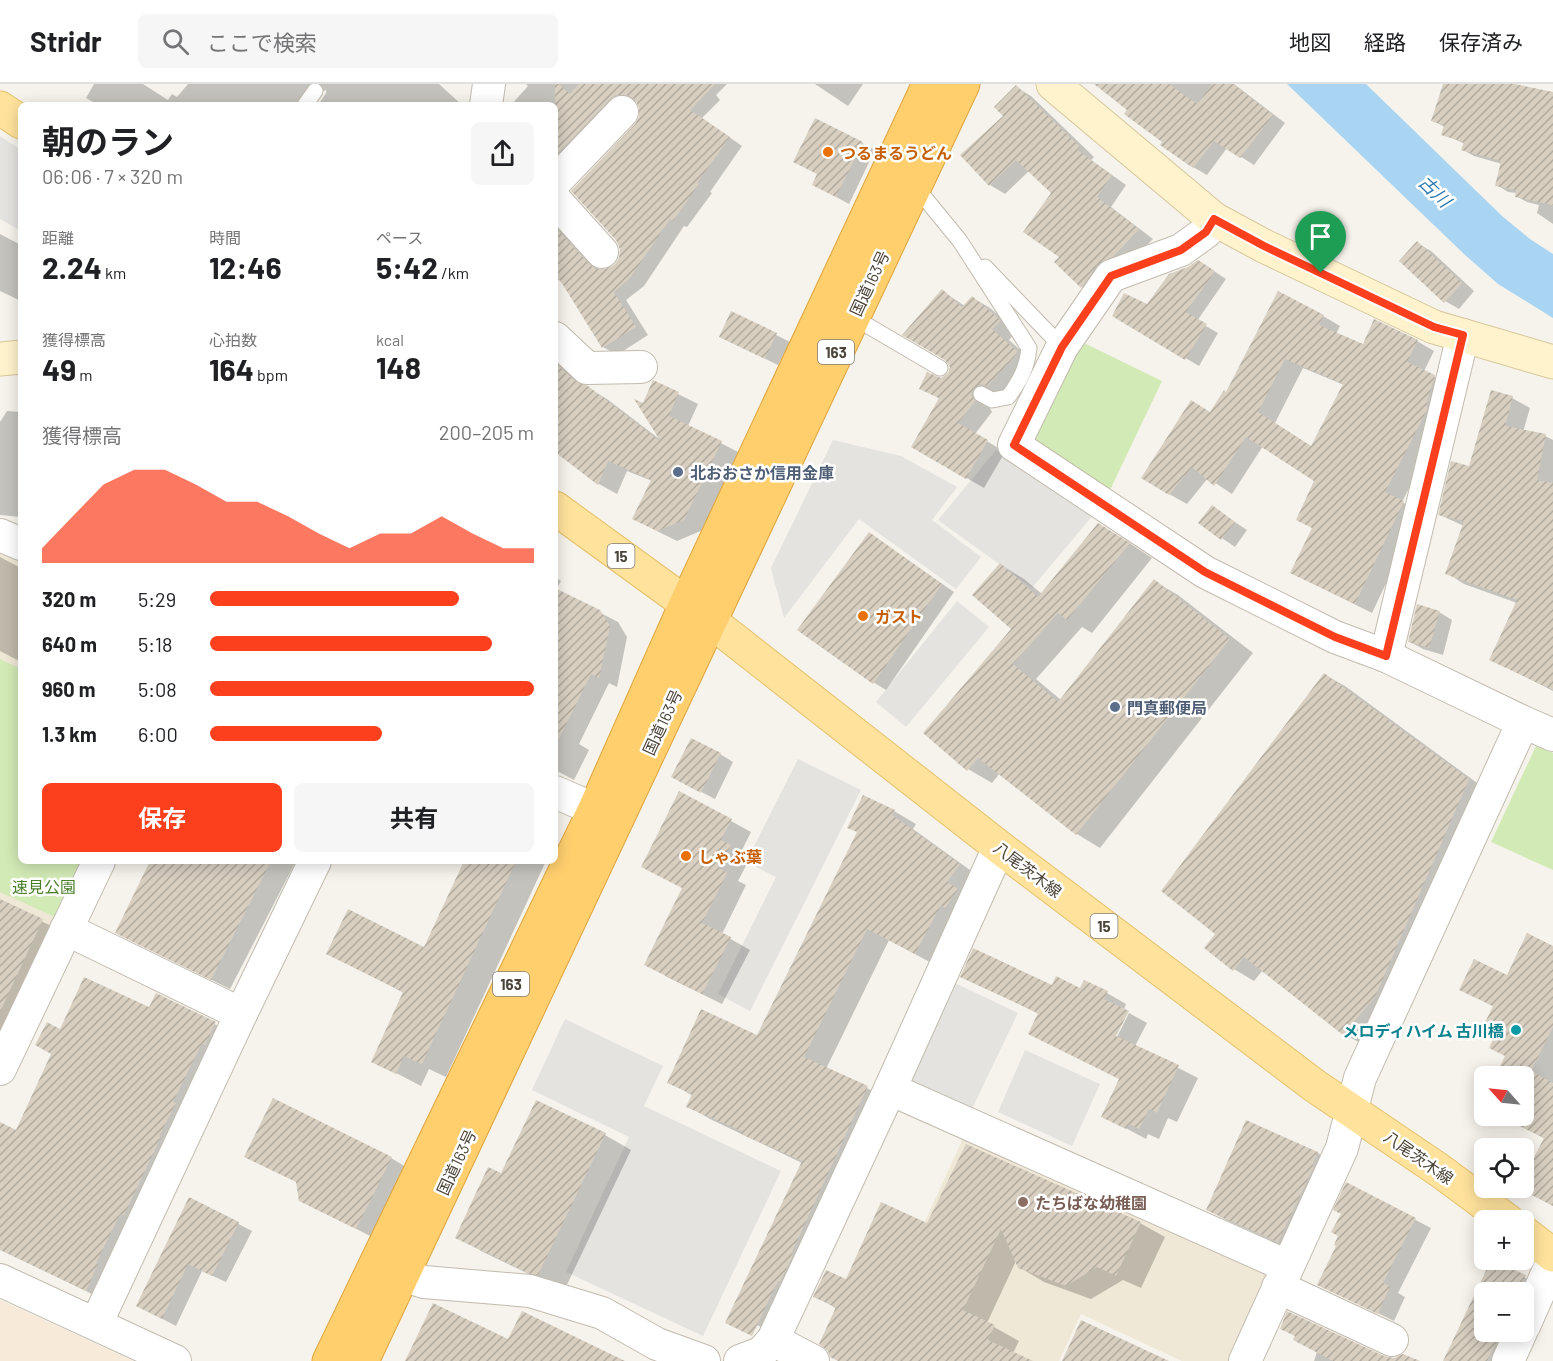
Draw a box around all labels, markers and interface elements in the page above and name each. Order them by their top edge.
search box [138,14,558,68]
text: Stridr [30,24,102,58]
icon: search [159,25,192,58]
text: ここで検索 [207,29,317,55]
text: 地図 [1289,29,1331,54]
text: 経路 [1364,29,1406,54]
text: 保存済み [1439,29,1523,54]
text: 朝のラン [42,121,174,161]
button: share [471,122,534,185]
place label: つるまるうどん [840,143,952,162]
marker: つるまるうどん [821,145,835,159]
text: 06:06 · 7 × 320 m [42,164,183,188]
water label: 古川 [1414,171,1457,213]
pin [1295,211,1346,273]
icon: arrive [1304,220,1337,253]
text: 距離 [42,228,74,247]
text: 時間 [209,228,241,247]
text: ペース [376,228,423,247]
street label: 国道163号 [846,247,892,319]
text: 2.24 [42,249,102,285]
text: 12:46 [209,249,282,285]
text: 5:42 [376,249,438,285]
text: km [102,263,126,282]
text: /km [438,263,469,282]
text: 獲得標高 [42,330,106,349]
text: 心拍数 [209,330,257,349]
text: kcal [376,330,404,349]
road number: 163 [818,340,854,364]
text: 148 [376,349,421,385]
text: 49 [42,351,76,387]
text: 164 [209,351,254,387]
text: m [76,365,93,384]
text: bpm [254,365,288,384]
text: 200–205 m [439,420,534,444]
text: 獲得標高 [42,423,122,447]
place label: 北おおさか信用金庫 [690,463,834,482]
marker: 北おおさか信用金庫 [671,465,685,479]
road number: 15 [608,544,634,568]
text: 320 m [42,587,96,611]
text: 5:29 [138,587,176,611]
place label: ガスト [875,607,923,626]
marker: ガスト [856,609,870,623]
text: 640 m [42,632,97,656]
text: 5:18 [138,632,172,656]
text: 960 m [42,677,95,701]
text: 5:08 [138,677,177,701]
street label: 国道163号 [639,686,685,758]
place label: 門真郵便局 [1127,698,1207,717]
marker: 門真郵便局 [1108,700,1122,714]
text: 1.3 km [42,722,97,746]
text: 6:00 [138,722,178,746]
button: 保存 [42,783,282,852]
button: 共有 [294,783,534,852]
street label: 八尾茨木線 [990,837,1066,901]
place label: しゃぶ葉 [698,847,762,866]
marker: しゃぶ葉 [679,849,693,863]
park label: 速見公園 [12,877,76,896]
road number: 15 [1090,914,1118,938]
road number: 163 [493,972,529,996]
place label: メロディハイム 古川橋 [1343,1021,1504,1040]
marker: メロディハイム 古川橋 [1509,1023,1523,1037]
north arrow [1474,1066,1534,1126]
map controls [1474,1066,1534,1342]
street label: 国道163号 [433,1126,479,1198]
street label: 八尾茨木線 [1381,1126,1457,1188]
button: locate [1474,1138,1534,1198]
place label: たちばな幼稚園 [1035,1193,1147,1212]
marker: たちばな幼稚園 [1016,1195,1030,1209]
button: + [1474,1210,1534,1270]
button: − [1474,1282,1534,1342]

